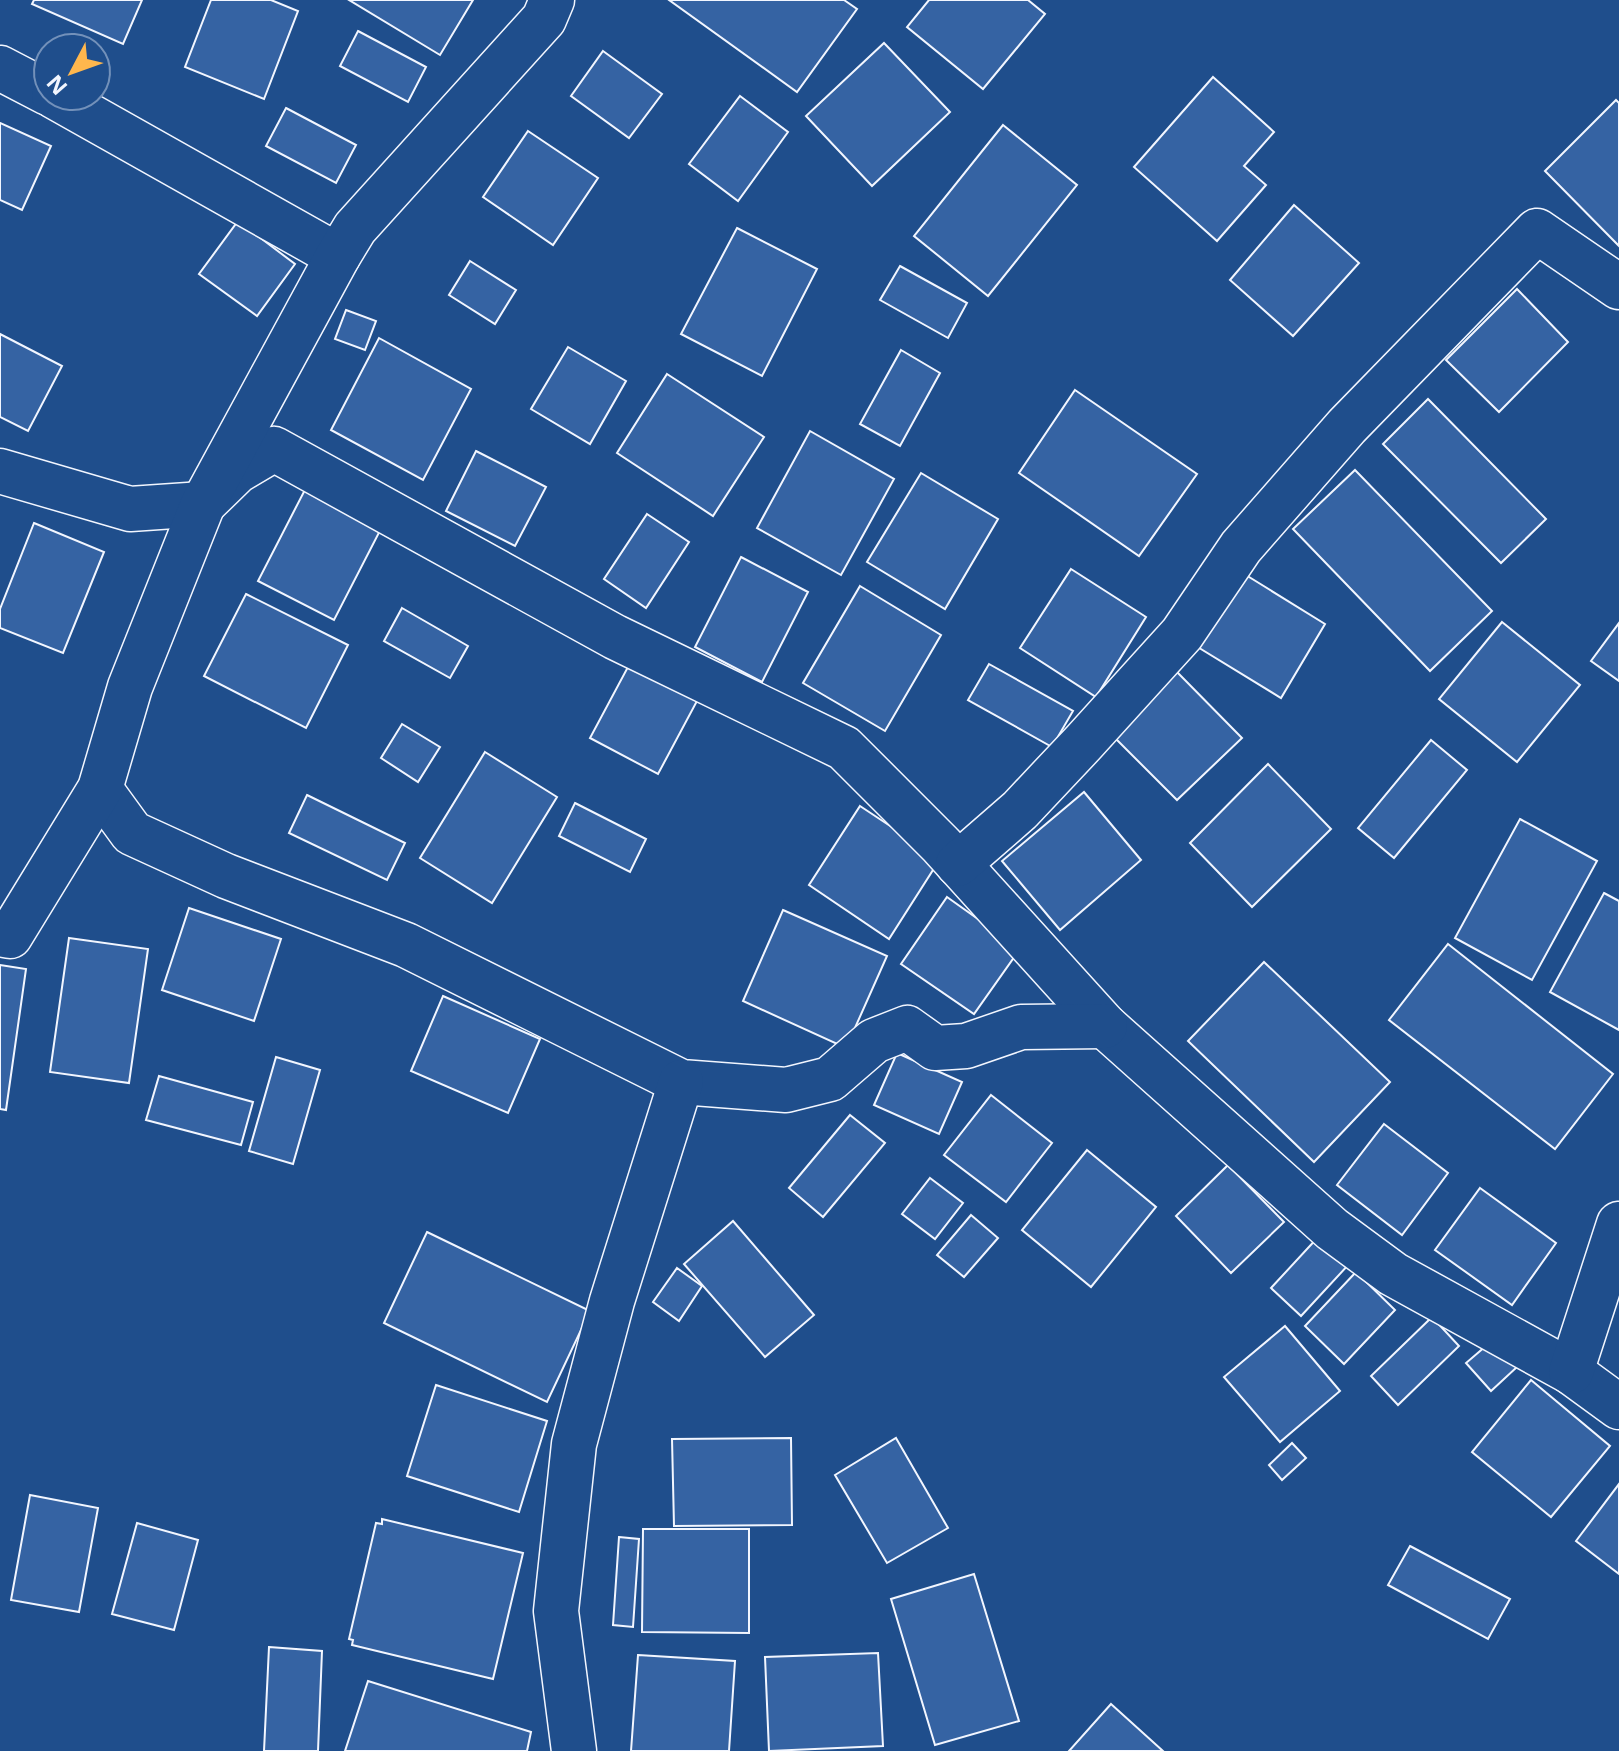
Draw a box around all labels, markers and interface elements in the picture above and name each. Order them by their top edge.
north arrow [32,32,112,112]
text: N [39,69,73,102]

